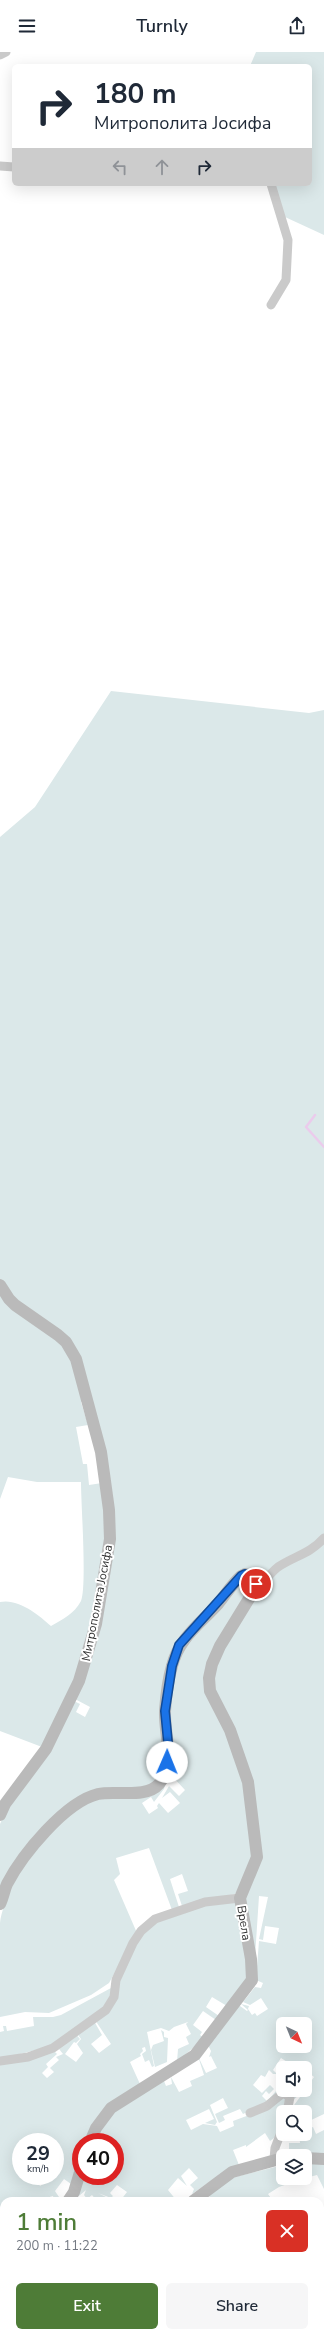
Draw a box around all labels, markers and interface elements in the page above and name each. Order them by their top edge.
text: Turnly [136,14,188,38]
icon: menu [16,15,38,37]
icon: share [286,15,308,37]
text: 180 m [94,75,177,113]
icon: right [28,80,80,132]
text: Митрополита Јосифа [94,111,272,135]
icon: left [109,156,131,178]
icon: ahead [151,156,173,178]
icon: right [193,156,215,178]
street label: Митрополита Јосифа [78,1543,116,1663]
pin [239,1567,273,1601]
icon: arrive [245,1573,267,1595]
position arrow [146,1741,188,1783]
street label: Врела [233,1904,255,1942]
north arrow [276,2017,312,2053]
map controls [276,2017,312,2185]
button: sound [276,2061,312,2097]
button: search [276,2105,312,2141]
speed limit sign: 40 [72,2133,124,2185]
text: 29 [26,2140,50,2167]
button: layers [276,2149,312,2185]
text: km/h [27,2162,49,2176]
text: 1 min [16,2206,77,2238]
button: close [266,2210,308,2252]
text: 200 m · 11:22 [16,2237,98,2255]
button: Exit [16,2283,158,2329]
button: Share [166,2283,308,2329]

